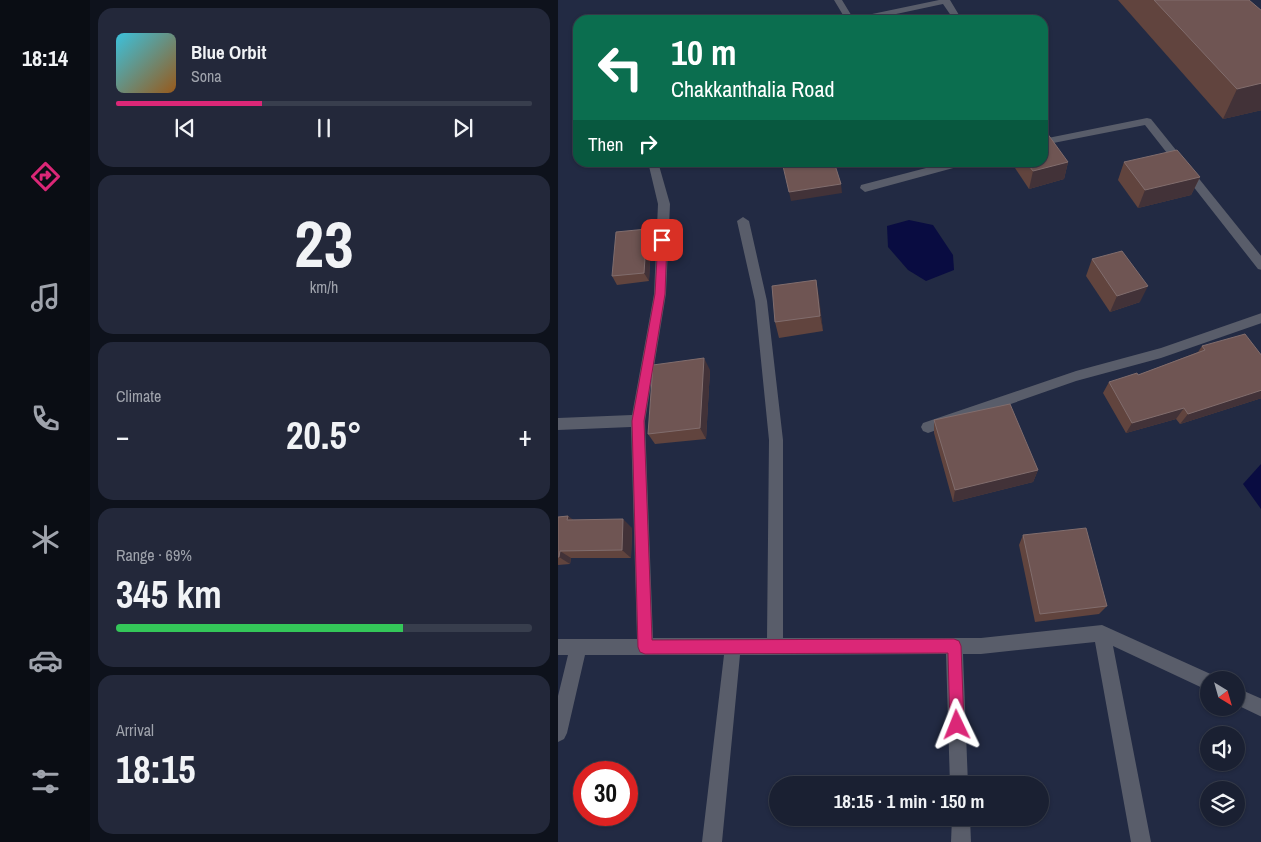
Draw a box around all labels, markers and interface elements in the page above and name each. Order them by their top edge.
text: 10 m [671,29,736,76]
icon: left [588,35,653,100]
text: Blue Orbit [191,39,266,65]
text: 18:14 [22,43,68,73]
text: Sona [191,65,222,87]
text: Chakkanthalia Road [671,74,834,104]
icon: previous [171,114,199,142]
icon: pause [310,114,338,142]
icon: next [449,114,477,142]
icon: right [634,130,662,158]
text: Then [588,131,624,157]
icon: directions [28,159,63,194]
text: 23 [294,200,354,287]
pin [641,219,683,261]
icon: arrive [648,226,676,254]
text: km/h [310,276,338,298]
icon: music [28,280,63,315]
text: Climate [116,385,161,407]
icon: phone [28,401,63,436]
text: 20.5° [286,410,362,461]
text: − [116,417,129,455]
text: + [519,417,532,455]
icon: climate [28,522,63,557]
text: Range · 69% [116,544,192,566]
text: 345 km [116,569,222,620]
icon: car [28,643,63,678]
north arrow [1200,671,1246,716]
map controls [1200,671,1245,826]
position arrow [930,698,982,750]
text: Arrival [116,719,154,741]
button: sound [1200,726,1245,771]
text: 18:15 [116,744,196,795]
speed limit sign: 30 [573,761,638,826]
icon: filters [28,764,63,799]
button: layers [1200,781,1245,826]
text: 18:15 · 1 min · 150 m [834,788,984,814]

